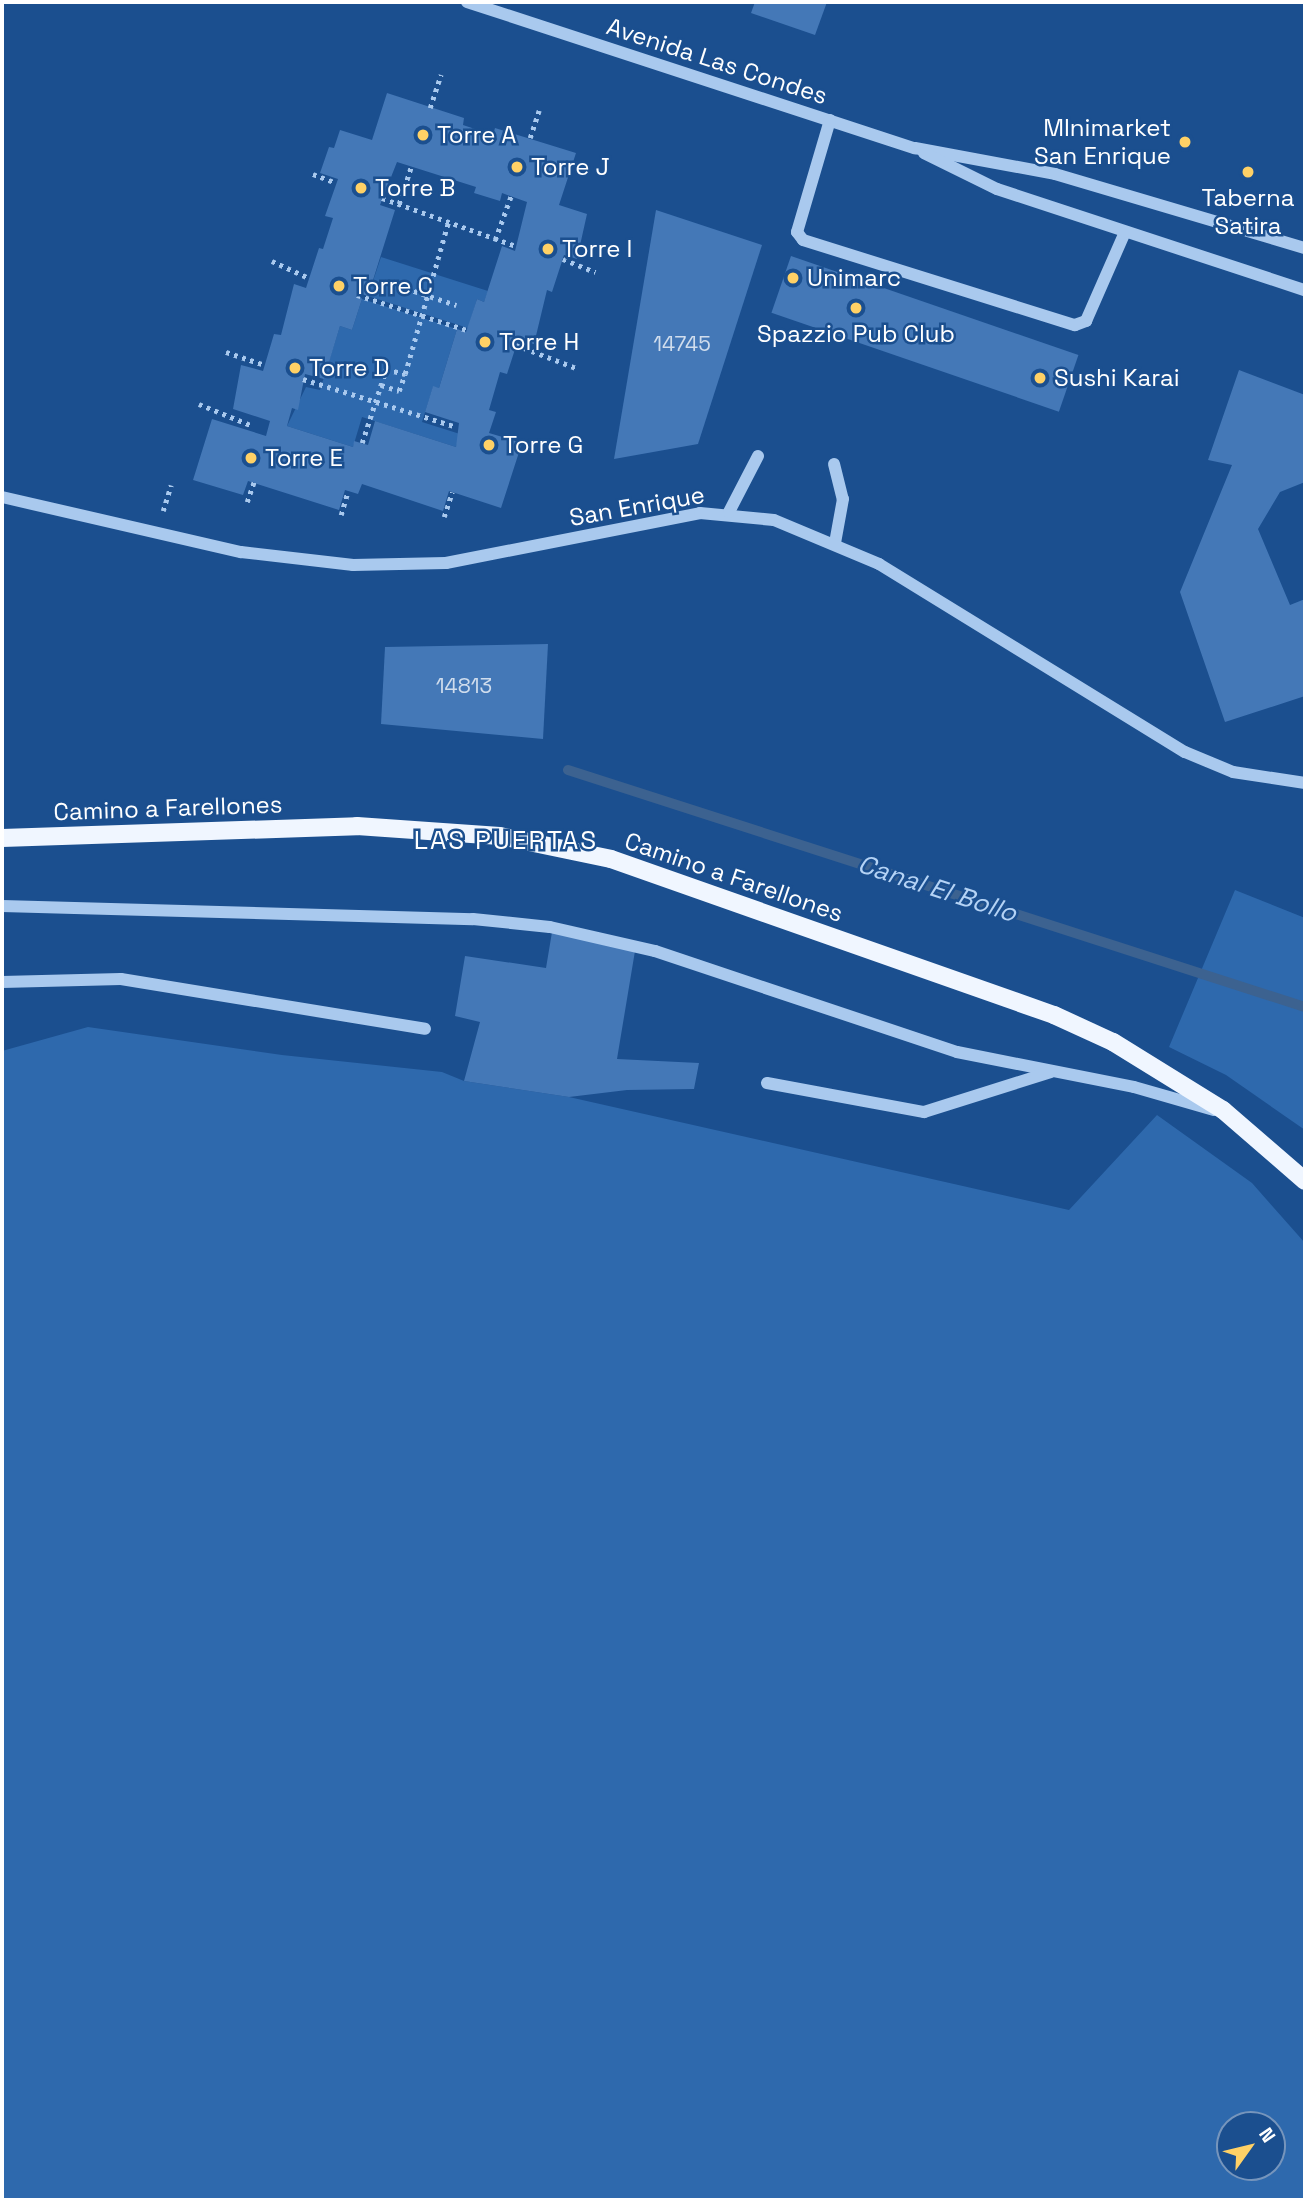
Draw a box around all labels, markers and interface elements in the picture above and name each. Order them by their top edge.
street label: Avenida Las Condes [603,12,831,110]
place label: MInimarket San Enrique [1034,114,1171,170]
place label: Torre A [437,121,517,149]
marker: Torre A [415,127,431,143]
marker: MInimarket San Enrique [1177,134,1193,150]
place label: Torre J [531,153,610,181]
marker: Torre J [509,159,525,175]
marker: Taberna Satira [1240,164,1256,180]
place label: Torre B [375,174,455,202]
marker: Torre B [353,180,369,196]
place label: Taberna Satira [1201,184,1295,240]
place label: Torre I [562,235,632,263]
marker: Torre I [540,241,556,257]
place label: Unimarc [807,264,901,292]
marker: Unimarc [785,270,801,286]
place label: Torre C [353,272,433,300]
marker: Torre C [331,278,347,294]
marker: Spazzio Pub Club [848,300,864,316]
place label: Spazzio Pub Club [757,320,955,348]
place label: Torre H [499,328,579,356]
house number: 14745 [653,331,711,357]
marker: Torre H [477,334,493,350]
place label: Torre D [309,354,389,382]
marker: Torre D [287,360,303,376]
place label: Sushi Karai [1054,364,1180,392]
marker: Sushi Karai [1032,370,1048,386]
place label: Torre G [503,431,583,459]
marker: Torre G [481,437,497,453]
place label: Torre E [265,444,343,472]
marker: Torre E [243,450,259,466]
street label: San Enrique [567,480,707,532]
house number: 14813 [436,673,492,699]
street label: Camino a Farellones [53,790,283,826]
district label: LAS PUERTAS [415,825,597,857]
street label: Camino a Farellones [621,826,847,928]
water label: Canal El Bollo [854,849,1020,929]
north arrow [1216,2111,1286,2181]
text: N [1253,2123,1281,2147]

